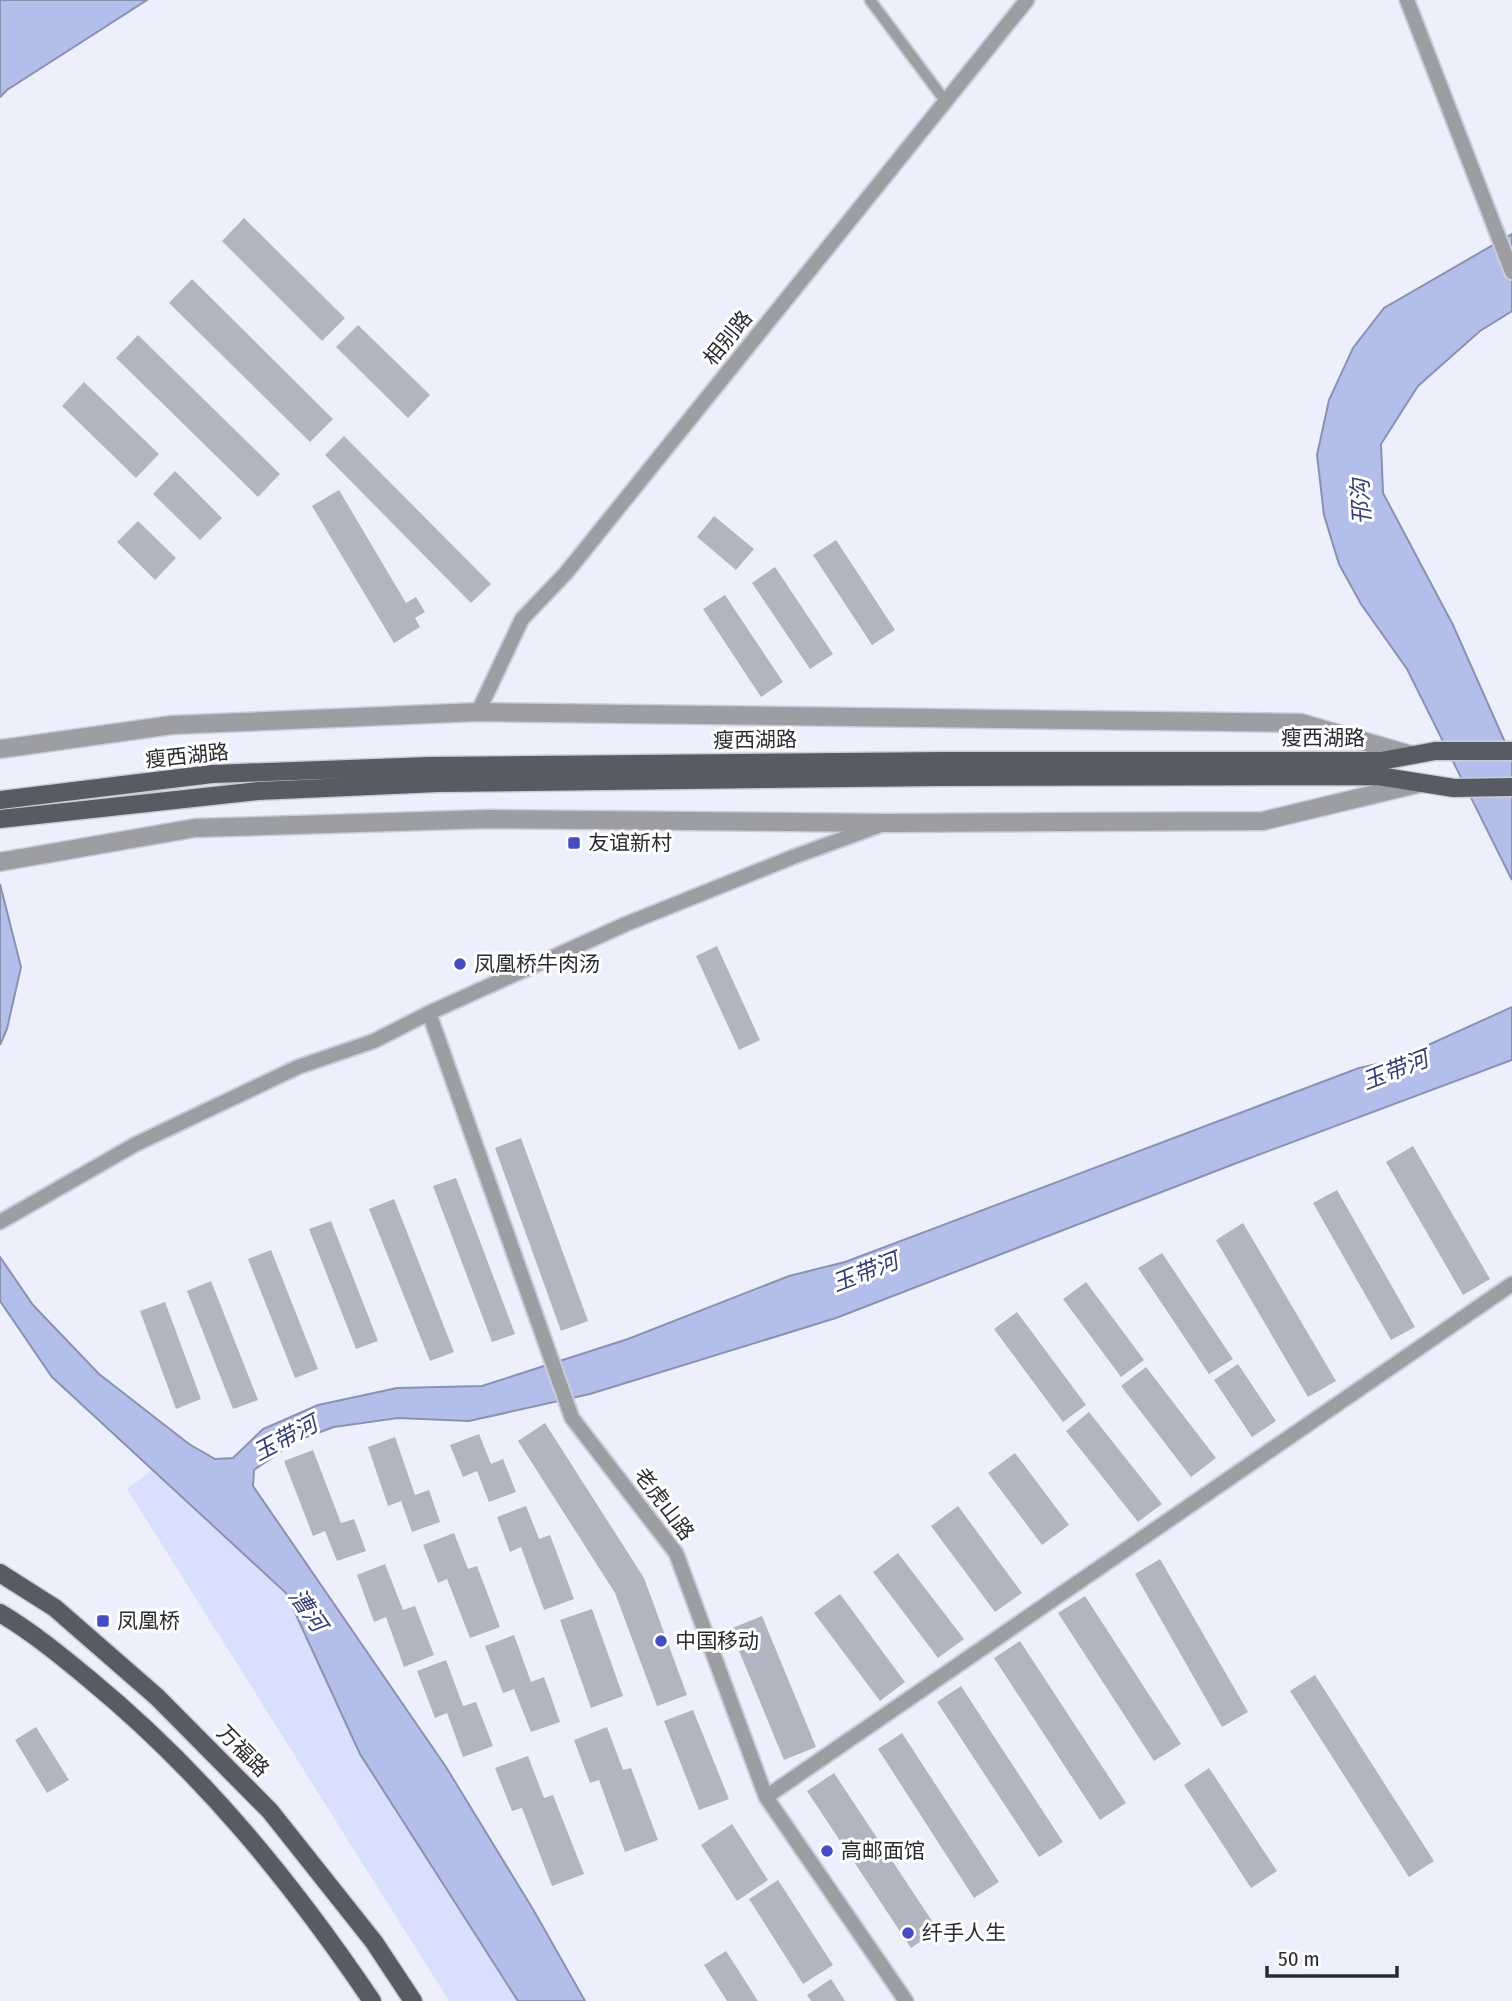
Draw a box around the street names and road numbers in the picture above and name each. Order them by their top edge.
street label: 相别路 [698,305,758,371]
street label: 瘦西湖路 [1281,725,1365,751]
street label: 瘦西湖路 [713,726,797,754]
street label: 瘦西湖路 [144,739,230,773]
street label: 老虎山路 [628,1463,700,1545]
street label: 万福路 [212,1720,274,1782]

